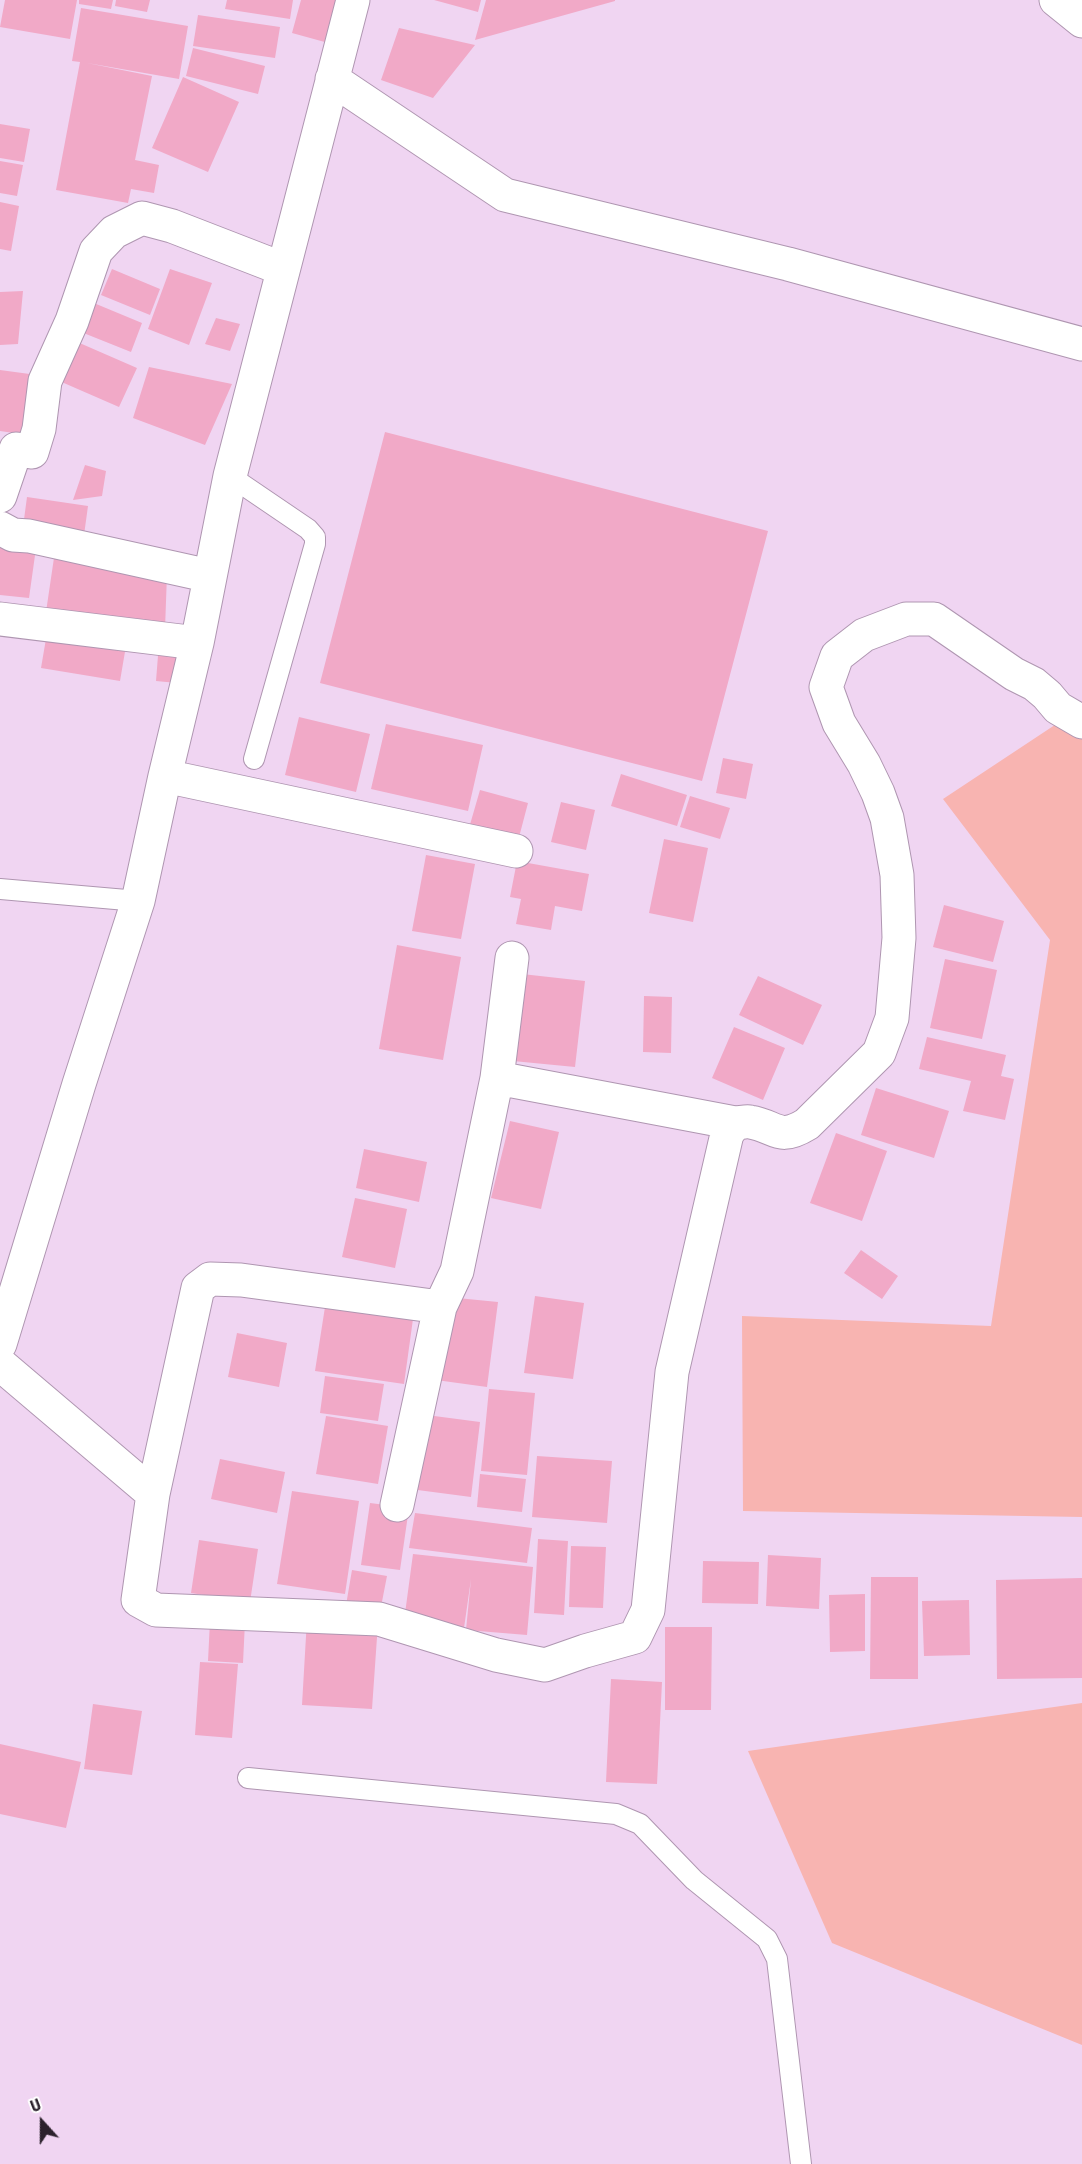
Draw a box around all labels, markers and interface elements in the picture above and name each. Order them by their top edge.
north arrow [12,2092,72,2152]
text: U [28,2095,43,2115]

